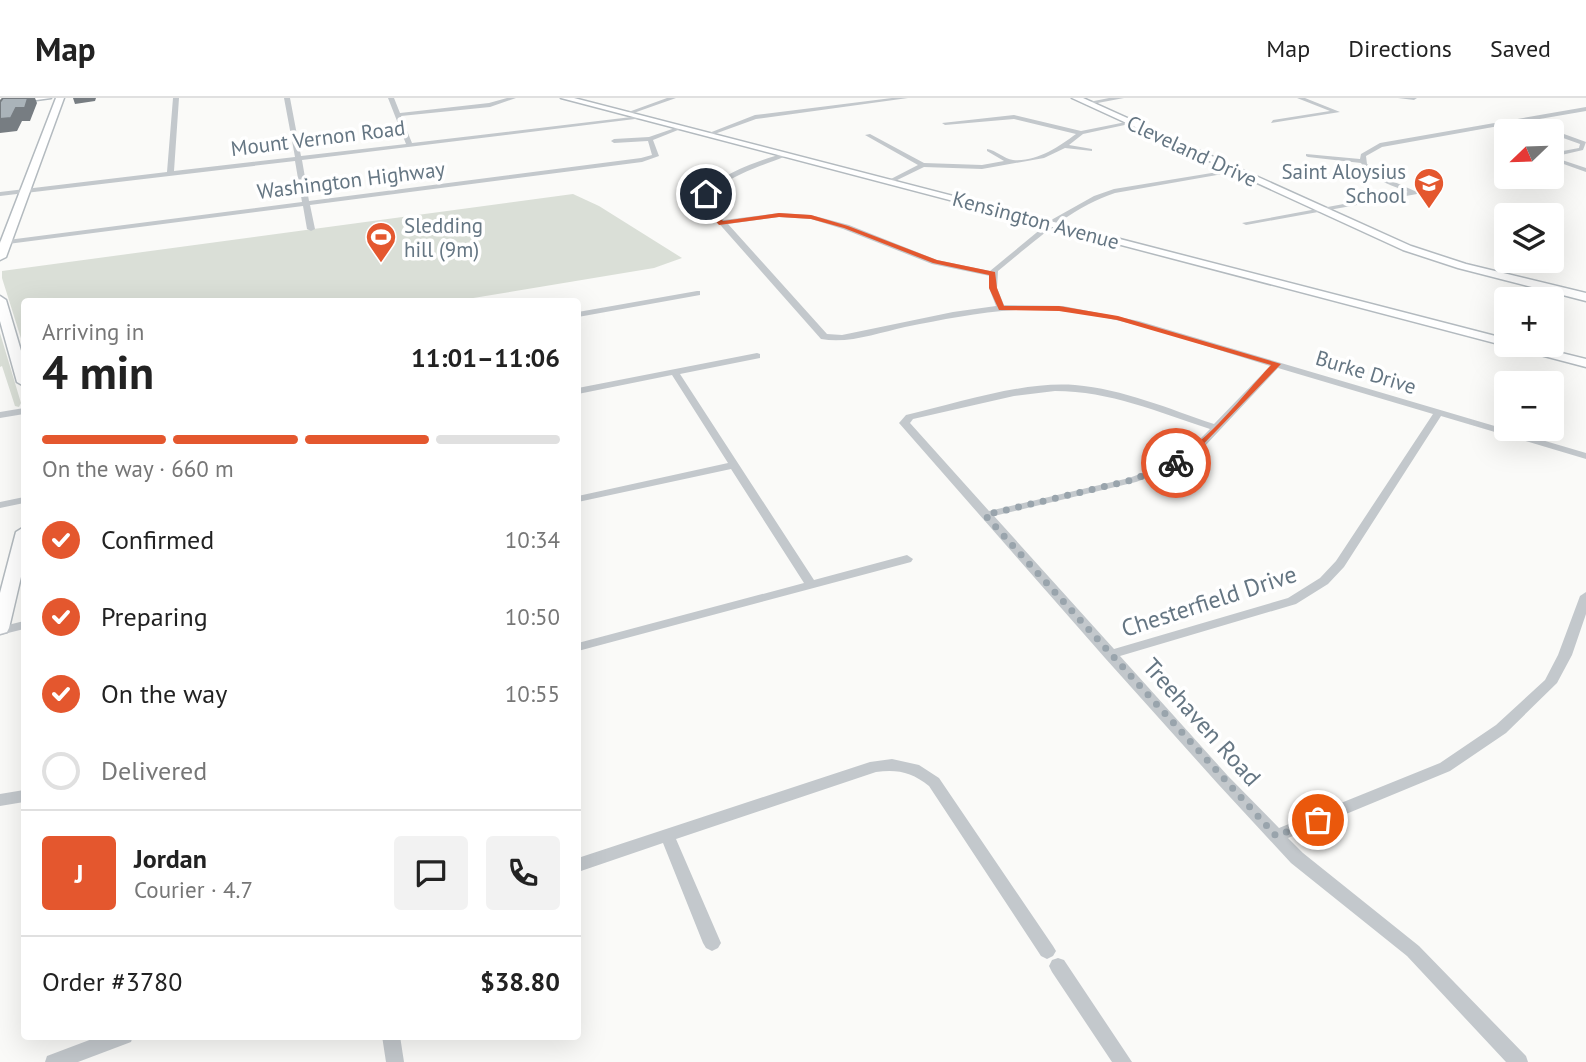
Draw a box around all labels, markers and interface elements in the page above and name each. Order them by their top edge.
text: Map [35,27,96,70]
text: Map [1266,33,1310,64]
text: Directions [1348,33,1452,64]
text: Saved [1490,33,1551,64]
street label: Cleveland Drive [1122,109,1262,193]
street label: Mount Vernon Road [229,114,407,162]
north arrow [1494,119,1564,189]
map controls [1494,119,1564,441]
street label: Washington Highway [256,155,447,205]
place label: Saint Aloysius School [1281,158,1406,209]
pin [676,164,736,224]
school or university icon: Saint Aloysius School [1412,166,1446,210]
icon: home [687,175,725,213]
street label: Kensington Avenue [950,185,1122,255]
button: layers [1494,203,1564,273]
place label: Sledding hill (9m) [404,212,483,263]
sports icon: Sledding hill (9m) [364,220,398,264]
button: + [1494,287,1564,357]
text: Arriving in [42,317,144,346]
text: 11:01–11:06 [411,341,560,374]
text: 4 min [42,342,154,402]
street label: Burke Drive [1312,344,1420,400]
button: − [1494,371,1564,441]
courier [1141,428,1211,498]
icon: bike [1157,444,1195,482]
text: On the way · 660 m [42,454,234,483]
icon: check [42,521,80,559]
text: Confirmed [101,523,214,556]
text: 10:34 [505,525,560,554]
street label: Chesterfield Drive [1117,558,1301,644]
icon: check [42,598,80,636]
text: Preparing [101,600,208,633]
text: 10:50 [505,602,560,631]
street label: Treehaven Road [1136,651,1268,793]
icon: check [42,675,80,713]
text: On the way [101,677,227,710]
text: 10:55 [505,679,560,708]
text: Delivered [101,754,207,787]
pin [1288,790,1348,850]
icon: bag [1299,801,1337,839]
button: chat [394,836,468,910]
button: phone [486,836,560,910]
text: Jordan [134,842,207,875]
text: J [75,857,83,890]
text: Courier · 4.7 [134,875,253,904]
text: Order #3780 [42,965,182,998]
text: $38.80 [480,965,560,998]

